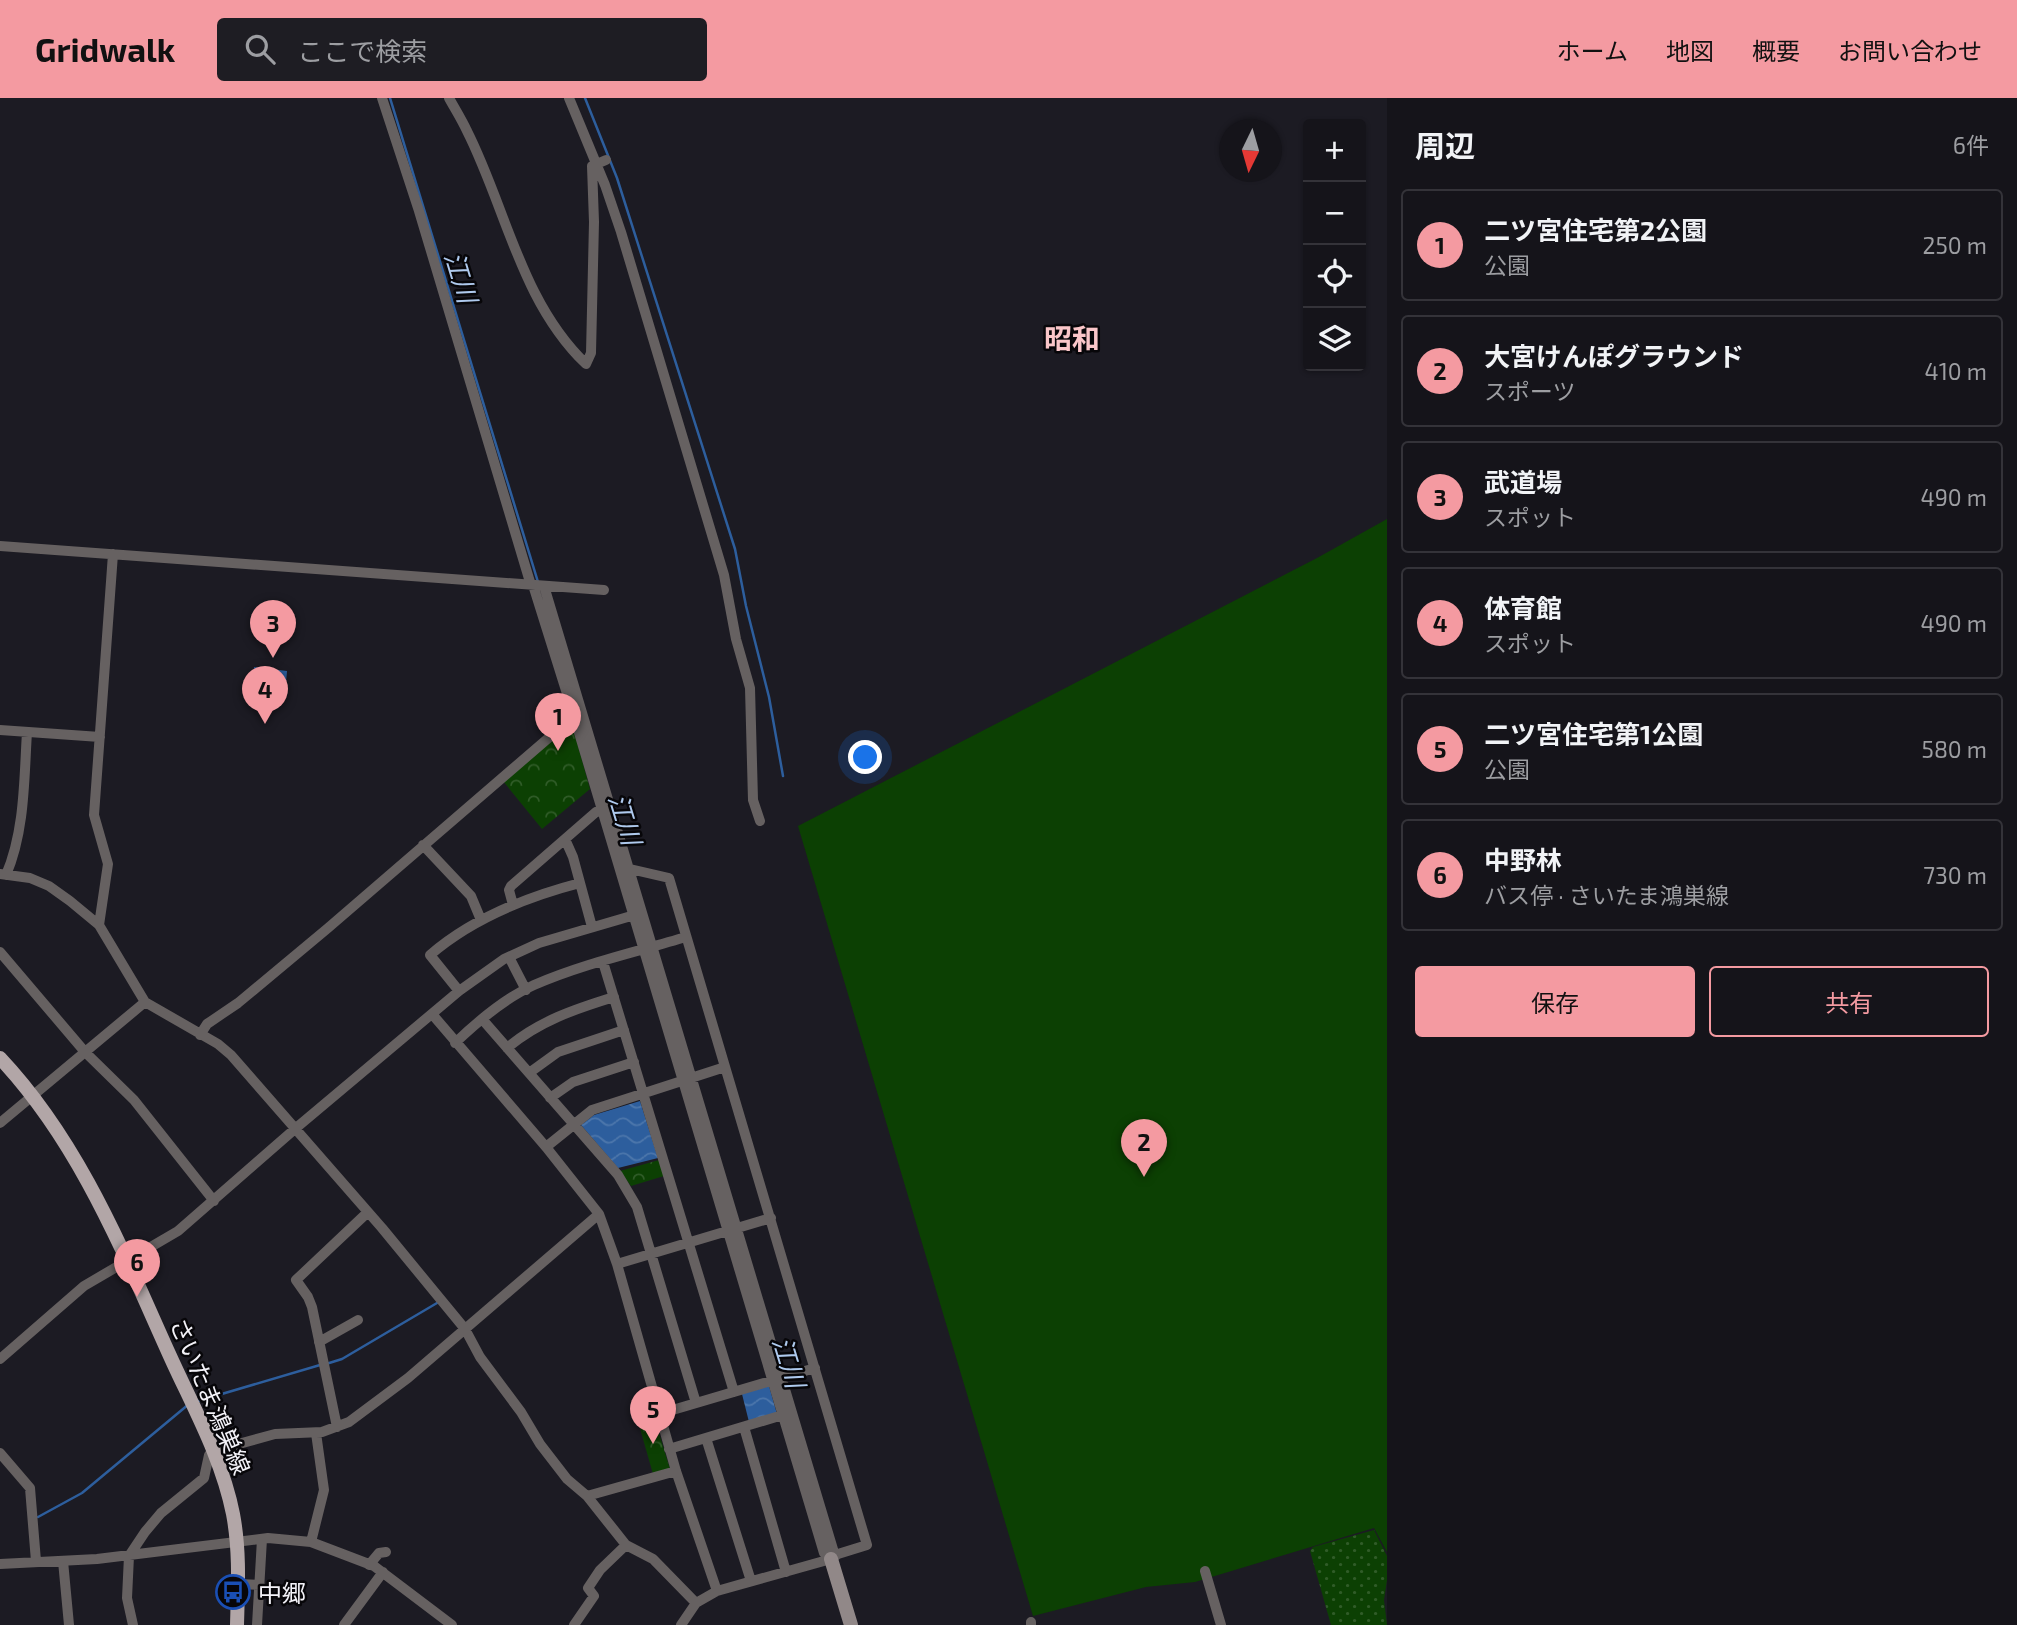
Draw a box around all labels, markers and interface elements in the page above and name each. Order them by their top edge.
search box [217,18,707,81]
text: Gridwalk [35,29,175,69]
icon: search [241,30,279,68]
text: ここで検索 [297,35,427,66]
text: ホーム [1557,36,1628,65]
text: 地図 [1666,36,1714,65]
text: 概要 [1752,36,1800,65]
text: お問い合わせ [1838,36,1982,65]
north arrow [1219,119,1282,182]
map controls [1303,119,1366,371]
button: + [1303,119,1366,182]
text: 周辺 [1415,127,1475,163]
text: 6件 [1953,131,1989,159]
button: − [1303,182,1366,245]
text: 二ツ宮住宅第2公園 [1484,214,1707,245]
text: 1 [1435,231,1445,259]
text: 250 m [1923,231,1987,259]
button: locate [1303,245,1366,308]
water label: 江川 [440,248,485,309]
text: 公園 [1484,251,1530,279]
button: layers [1303,308,1366,371]
district label: 昭和 [1044,321,1100,355]
text: 大宮けんぽグラウンド [1484,340,1744,371]
text: 2 [1433,357,1447,385]
text: 410 m [1925,357,1987,385]
text: スポーツ [1484,377,1576,405]
text: 武道場 [1484,466,1562,497]
text: 3 [1433,483,1447,511]
text: 490 m [1921,483,1987,511]
text: スポット [1484,503,1576,531]
text: 体育館 [1484,592,1562,623]
pin: 3 [250,600,296,658]
text: 4 [1433,609,1447,637]
text: 490 m [1921,609,1987,637]
text: スポット [1484,629,1576,657]
pin: 4 [242,666,288,724]
pin: 1 [535,693,581,751]
text: 二ツ宮住宅第1公園 [1484,718,1703,749]
text: 5 [1434,735,1446,763]
text: 580 m [1922,735,1987,763]
your location [848,740,882,774]
text: 公園 [1484,755,1530,783]
water label: 江川 [604,790,649,851]
text: 中野林 [1484,844,1562,875]
text: 6 [1433,861,1447,889]
text: 730 m [1923,861,1987,889]
text: バス停 · さいたま鴻巣線 [1484,881,1729,909]
button: 保存 [1415,966,1695,1037]
button: 共有 [1709,966,1989,1037]
pin: 2 [1121,1119,1167,1177]
pin: 6 [114,1239,160,1297]
street label: さいたま鴻巣線 [165,1313,257,1479]
water label: 江川 [768,1333,813,1394]
pin: 5 [630,1386,676,1444]
bus stop icon: 中郷 [214,1573,252,1611]
place label: 中郷 [258,1578,306,1607]

